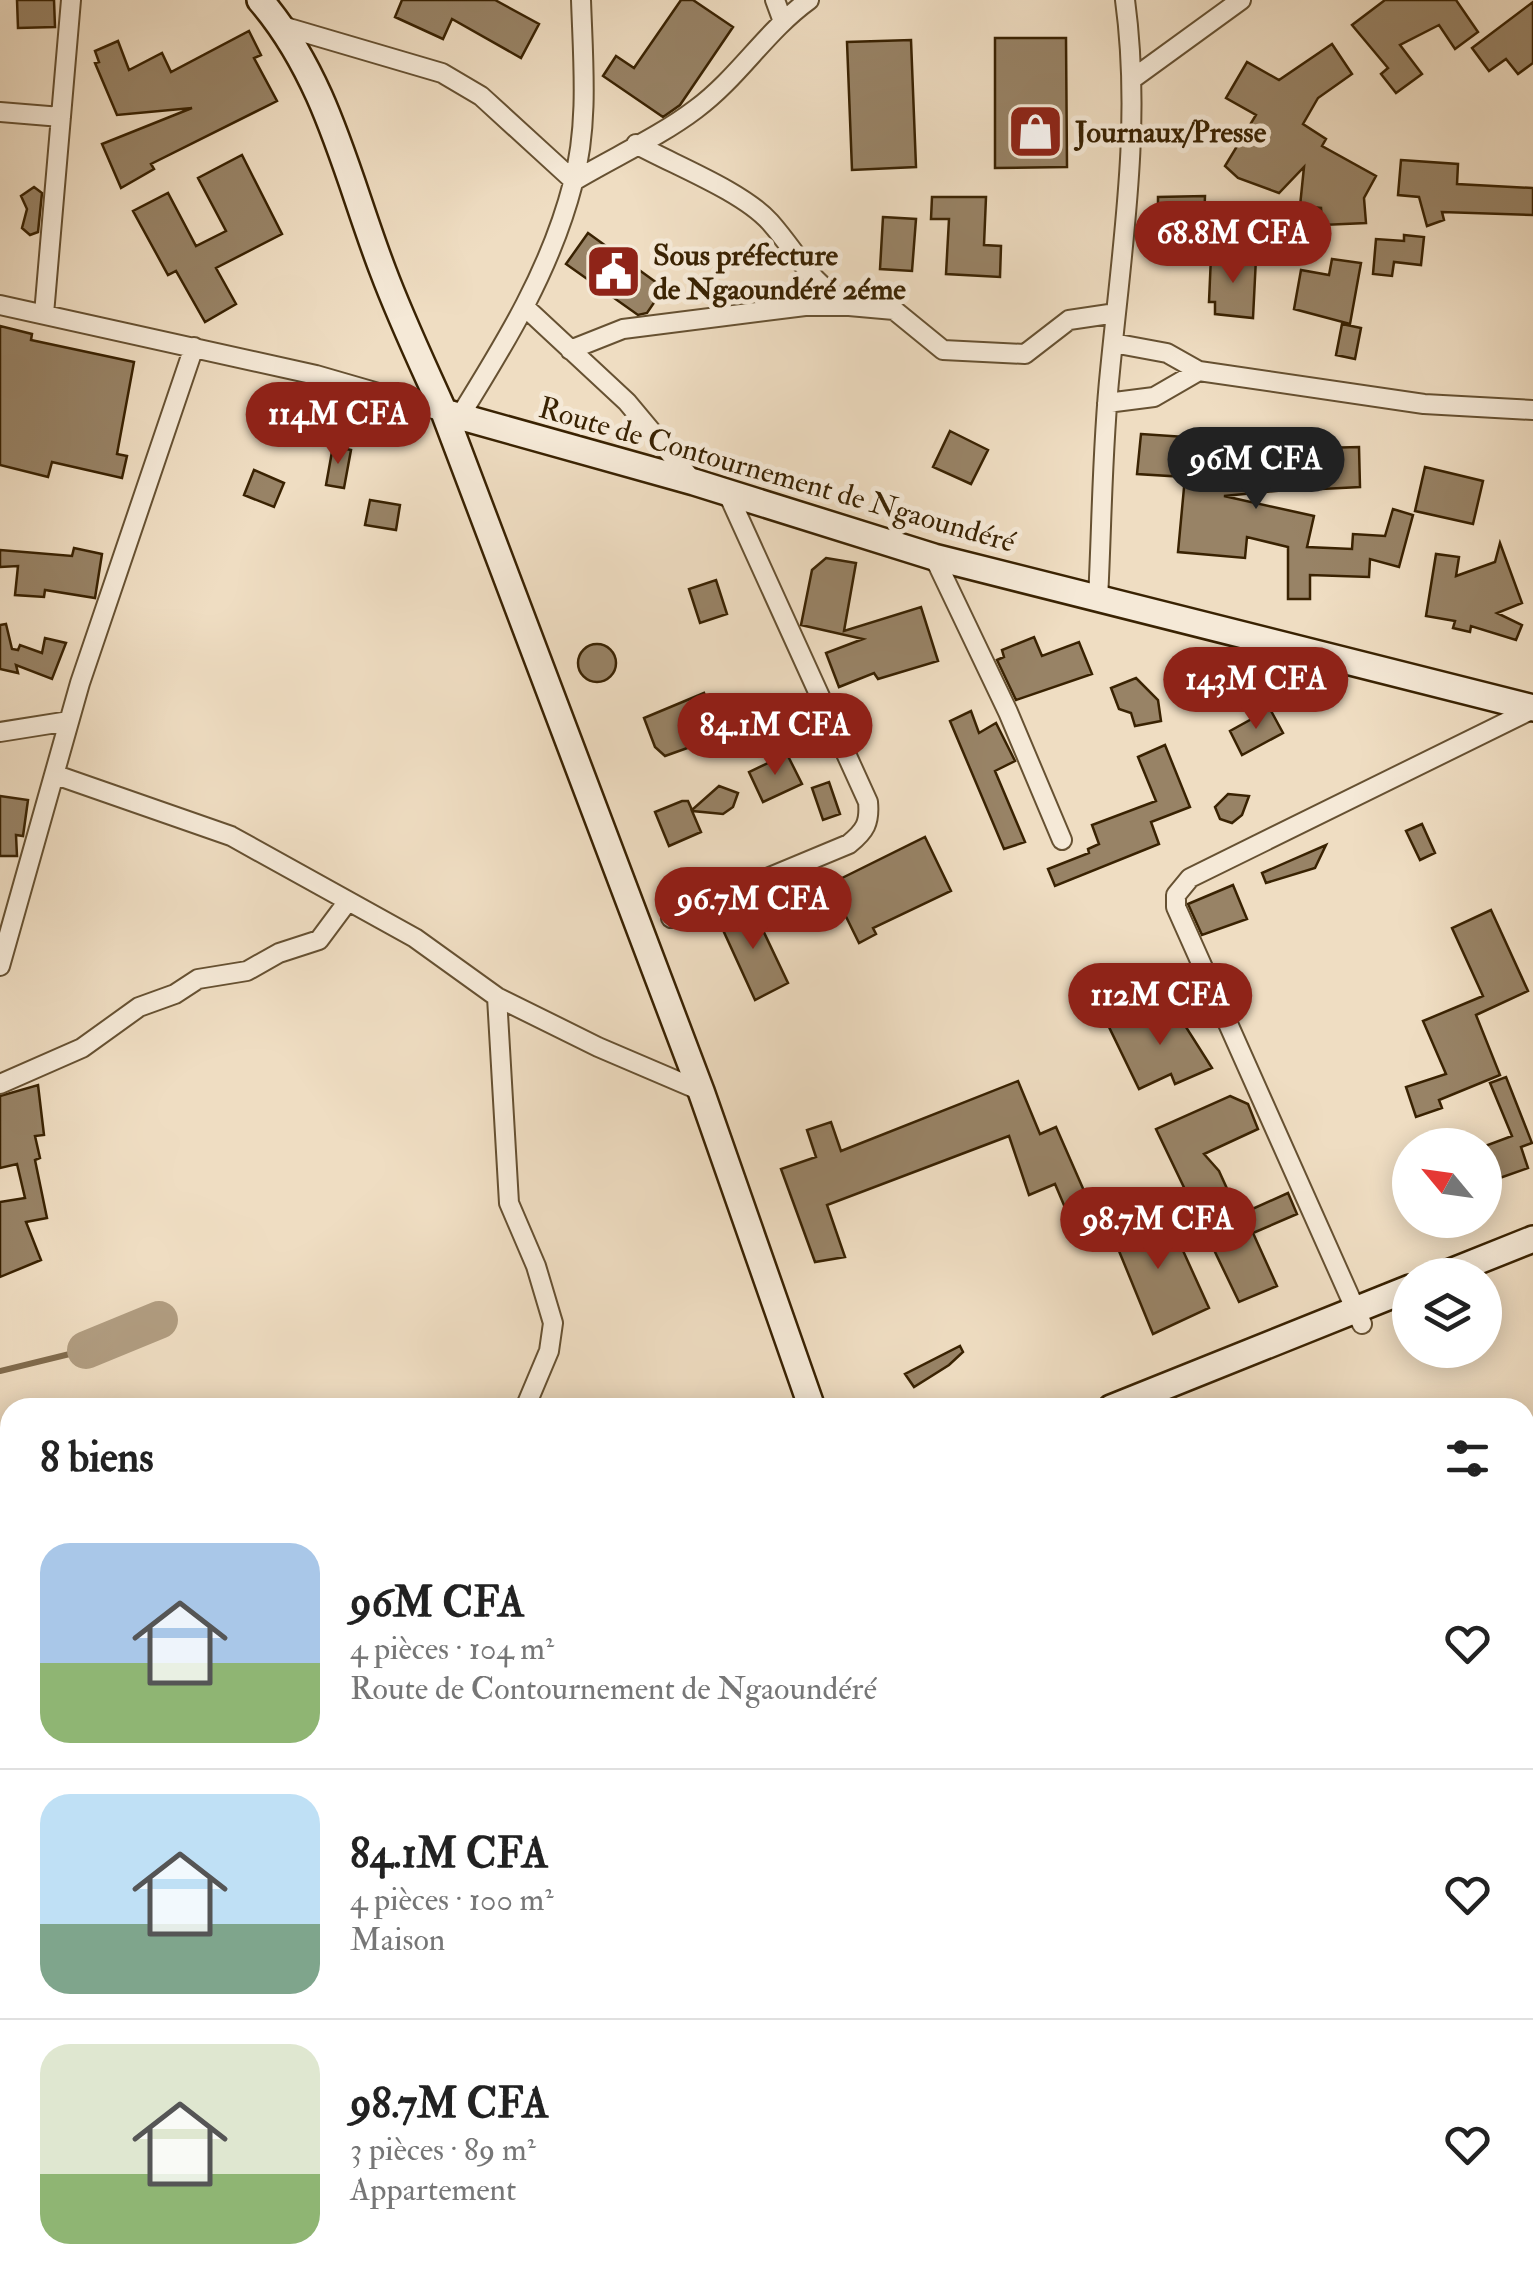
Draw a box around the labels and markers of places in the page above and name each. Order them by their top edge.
shop icon: Journaux/Presse [1006,102,1066,162]
place label: Journaux/Presse [1073,114,1267,151]
pin: 68.8M CFA [1119,201,1347,286]
place label: Sous préfecture de Ngaoundéré 2éme [653,237,906,308]
public building icon: Sous préfecture de Ngaoundéré 2éme [584,242,644,302]
pin: 114M CFA [235,382,441,467]
pin: 96M CFA [1164,427,1348,512]
pin: 143M CFA [1153,647,1359,732]
pin: 84.1M CFA [661,693,889,778]
pin: 96.7M CFA [639,867,867,952]
pin: 112M CFA [1057,963,1263,1048]
pin: 98.7M CFA [1044,1187,1272,1272]

